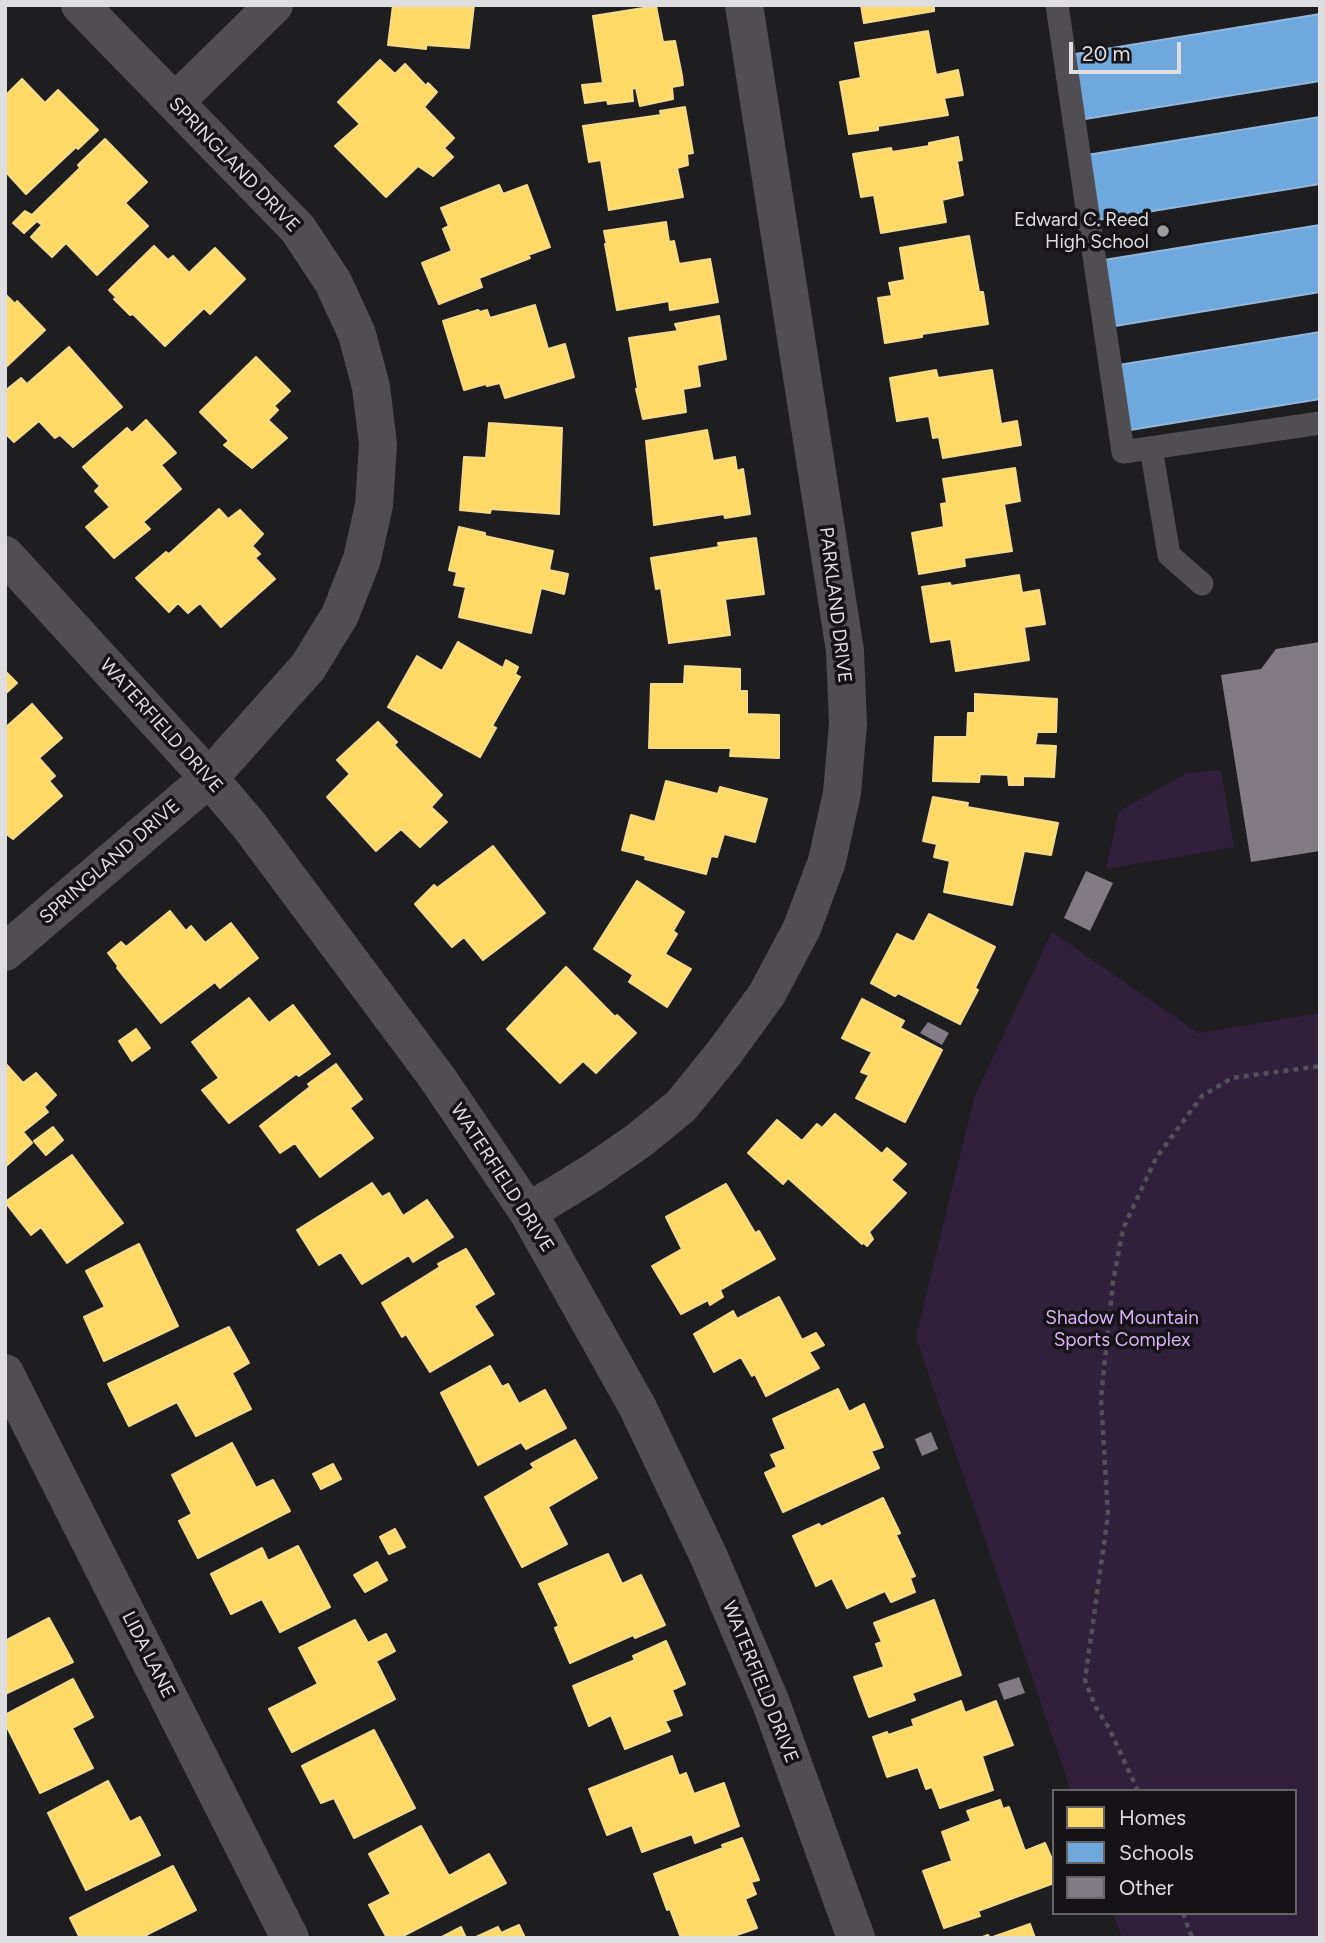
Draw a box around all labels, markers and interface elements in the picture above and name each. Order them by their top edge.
scale bar [1073,28,1185,72]
text: 20 m [1082,41,1130,66]
street label: SPRINGLAND DRIVE [164,93,304,237]
place label: Edward C. Reed High School [1014,209,1149,253]
marker: Edward C. Reed High School [1155,223,1171,239]
street label: PARKLAND DRIVE [814,526,856,684]
street label: WATERFIELD DRIVE [95,654,227,798]
street label: SPRINGLAND DRIVE [35,795,185,929]
street label: WATERFIELD DRIVE [445,1099,559,1257]
park label: Shadow Mountain Sports Complex [1045,1307,1199,1351]
street label: WATERFIELD DRIVE [717,1598,803,1766]
street label: LIDA LANE [116,1608,180,1702]
legend [1052,1789,1297,1915]
text: Homes [1119,1805,1186,1830]
text: Schools [1119,1840,1194,1865]
text: Other [1119,1875,1174,1900]

